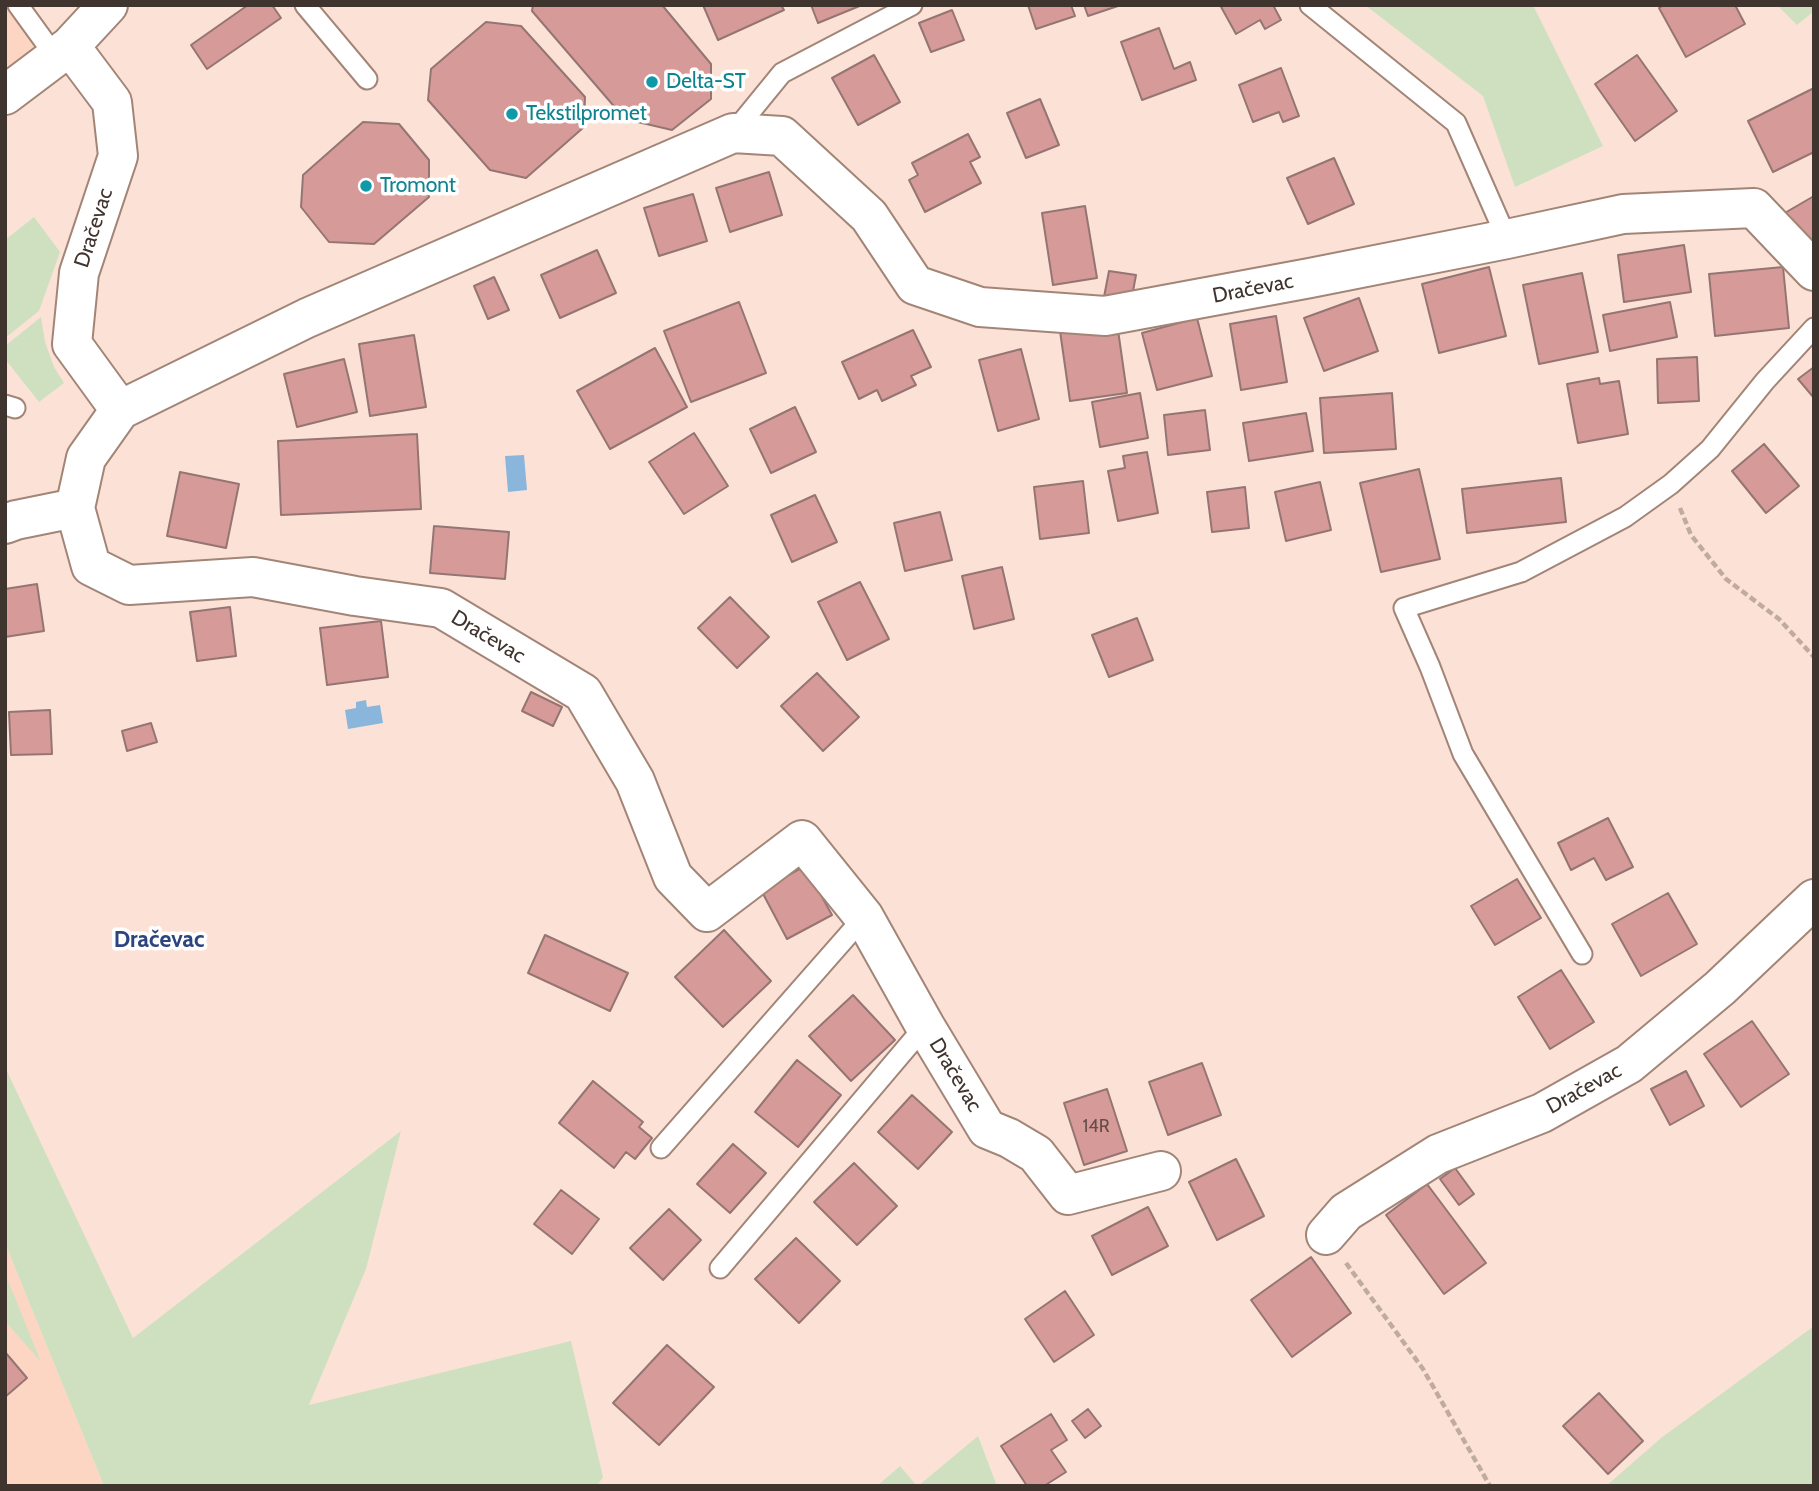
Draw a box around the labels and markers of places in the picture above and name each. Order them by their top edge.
place label: Delta-ST [666,69,746,95]
marker: Delta-ST [644,74,660,90]
place label: Tekstilpromet [526,101,647,127]
marker: Tekstilpromet [504,106,520,122]
place label: Tromont [380,173,456,199]
marker: Tromont [358,178,374,194]

